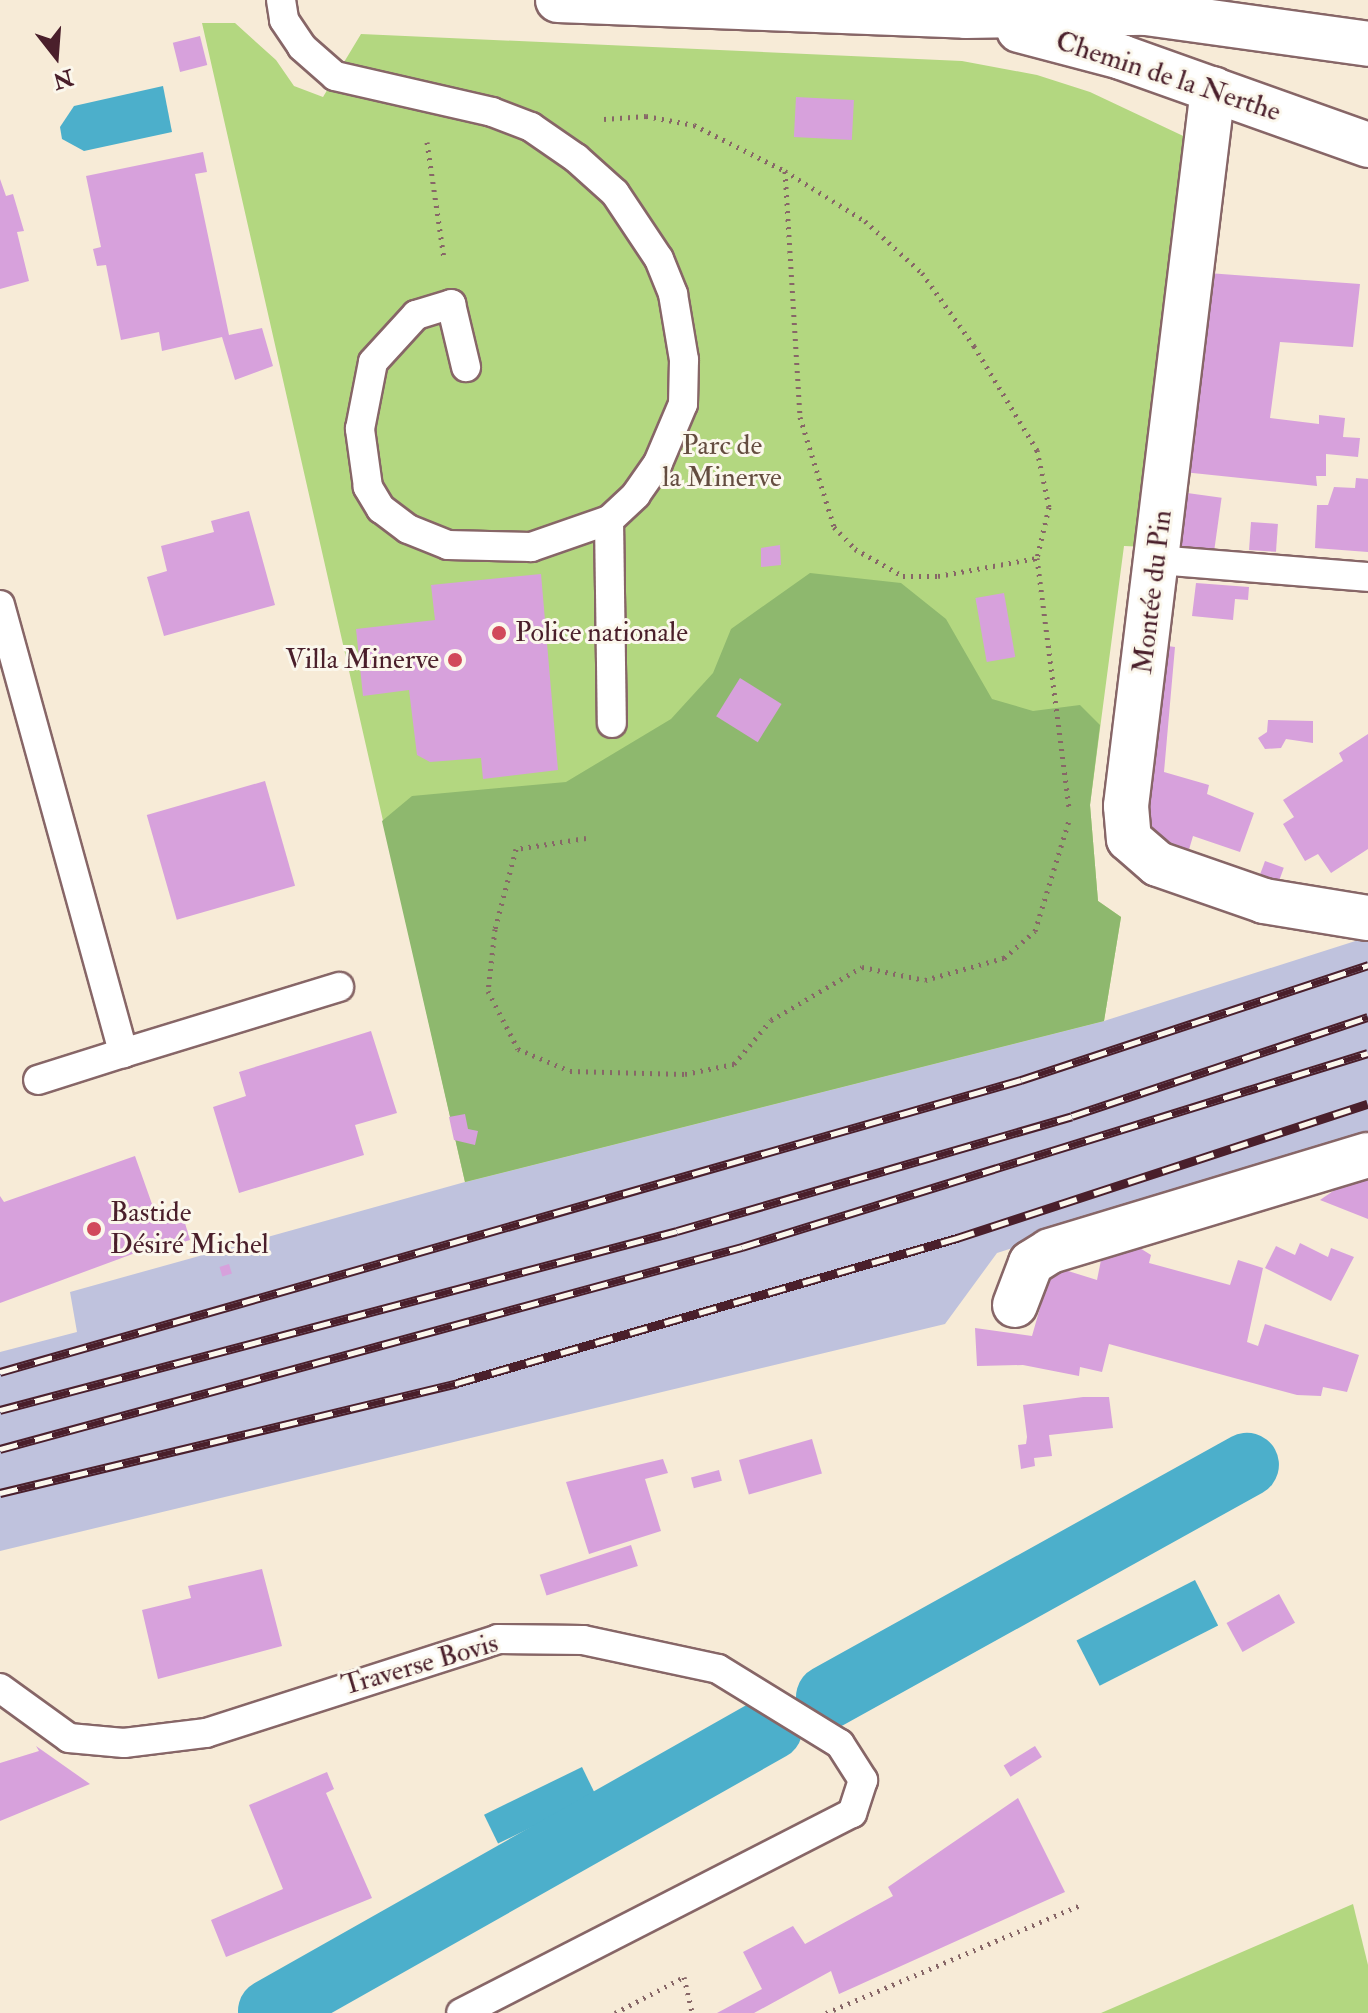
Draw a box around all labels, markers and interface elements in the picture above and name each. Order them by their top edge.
north arrow [16,16,96,96]
street label: Chemin de la Nerthe [1051,25,1285,129]
text: N [50,63,77,95]
park label: Parc de la Minerve [662,429,782,495]
street label: Montée du Pin [1126,508,1180,676]
place label: Police nationale [515,616,688,650]
marker: Police nationale [490,624,508,642]
place label: Villa Minerve [285,643,439,677]
marker: Villa Minerve [446,651,464,669]
place label: Bastide Désiré Michel [110,1196,269,1262]
marker: Bastide Désiré Michel [85,1220,103,1238]
street label: Traverse Bovis [338,1627,502,1703]

